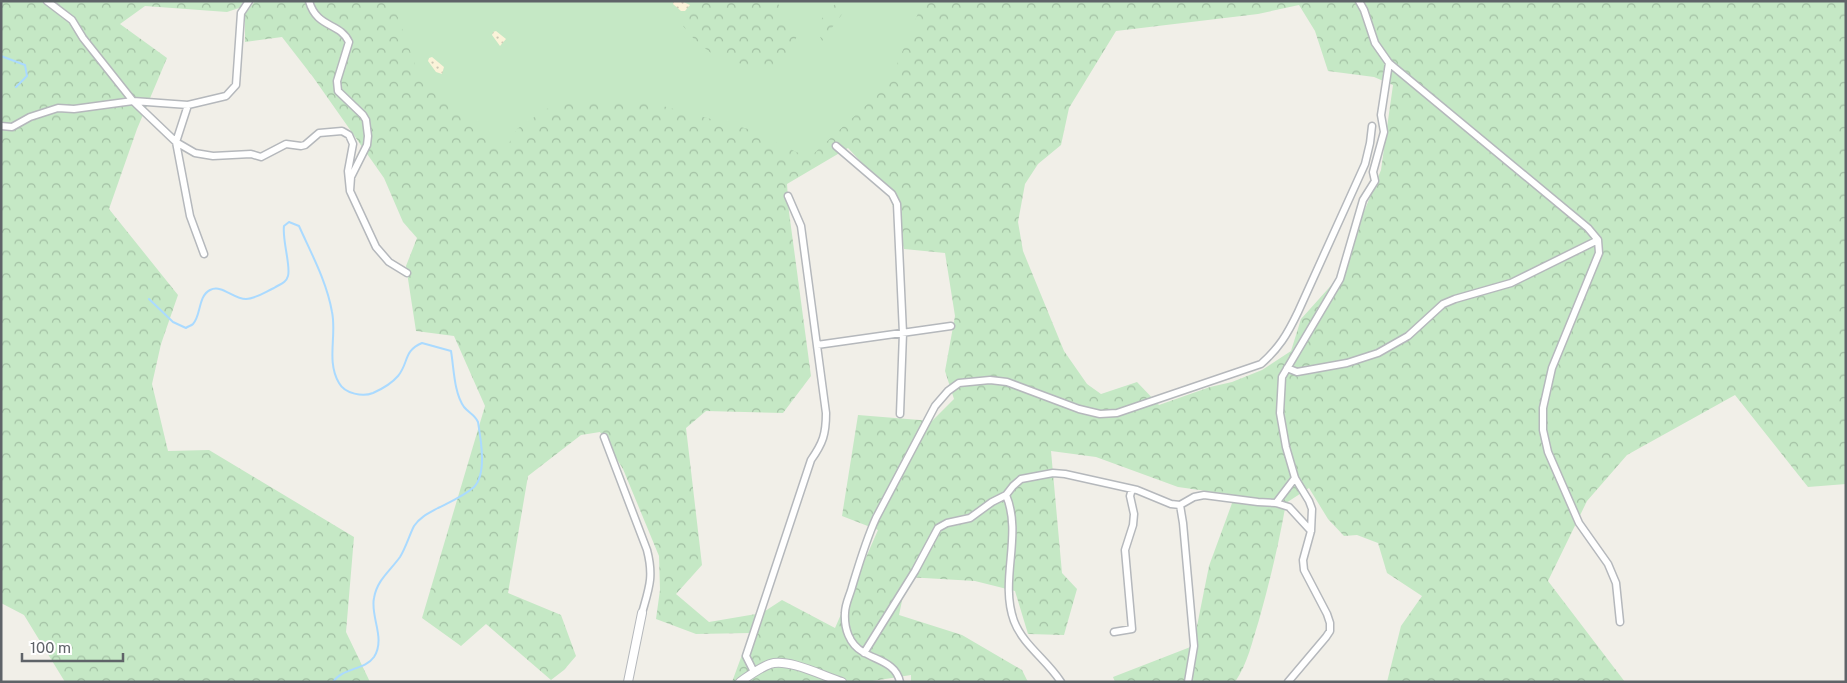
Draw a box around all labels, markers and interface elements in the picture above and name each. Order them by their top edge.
scale bar [22,630,124,662]
text: 100 m [30,639,71,656]

